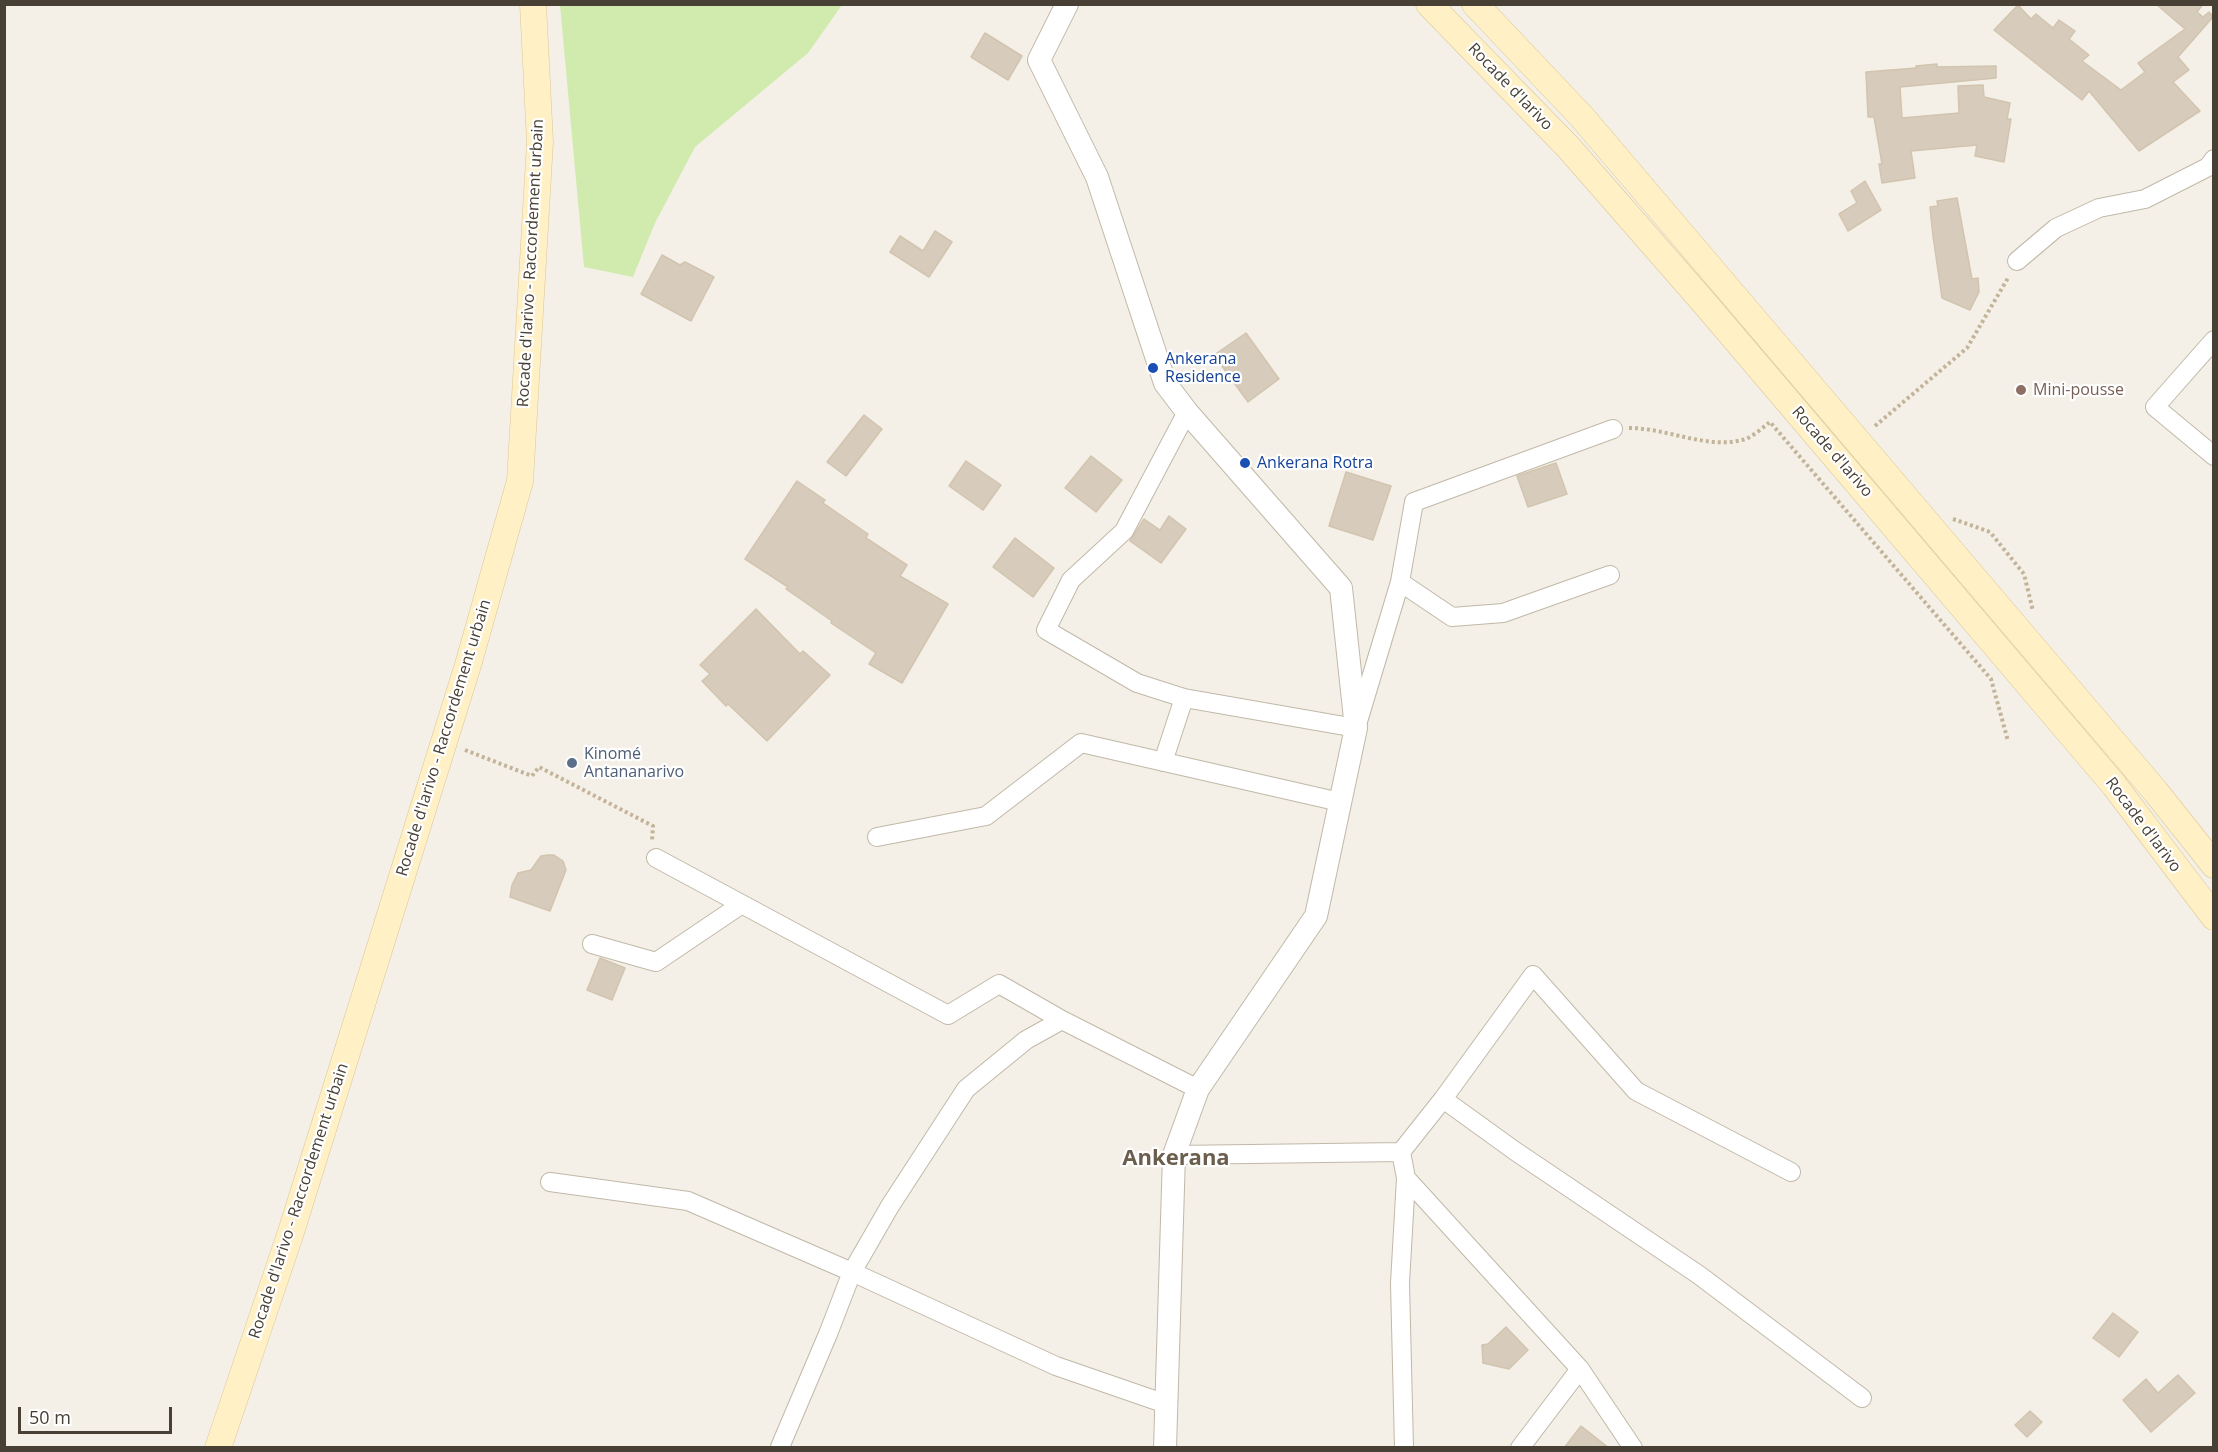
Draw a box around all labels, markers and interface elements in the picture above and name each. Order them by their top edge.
street label: Rocade d'Iarivo [1464,39,1556,135]
street label: Rocade d'Iarivo - Raccordement urbain [514,118,548,408]
place label: Ankerana Residence [1165,349,1241,387]
marker: Ankerana Residence [1146,361,1160,375]
place label: Mini-pousse [2033,380,2124,400]
marker: Mini-pousse [2014,383,2028,397]
street label: Rocade d'Iarivo [1787,403,1877,501]
place label: Ankerana Rotra [1257,453,1373,473]
marker: Ankerana Rotra [1238,456,1252,470]
street label: Rocade d'Iarivo - Raccordement urbain [393,597,495,879]
place label: Kinomé Antananarivo [584,744,684,782]
marker: Kinomé Antananarivo [565,756,579,770]
street label: Rocade d'Iarivo [2101,774,2185,876]
street label: Rocade d'Iarivo - Raccordement urbain [245,1061,353,1341]
district label: Ankerana [1122,1146,1230,1172]
scale bar [21,1395,176,1433]
text: 50 m [29,1405,71,1429]

